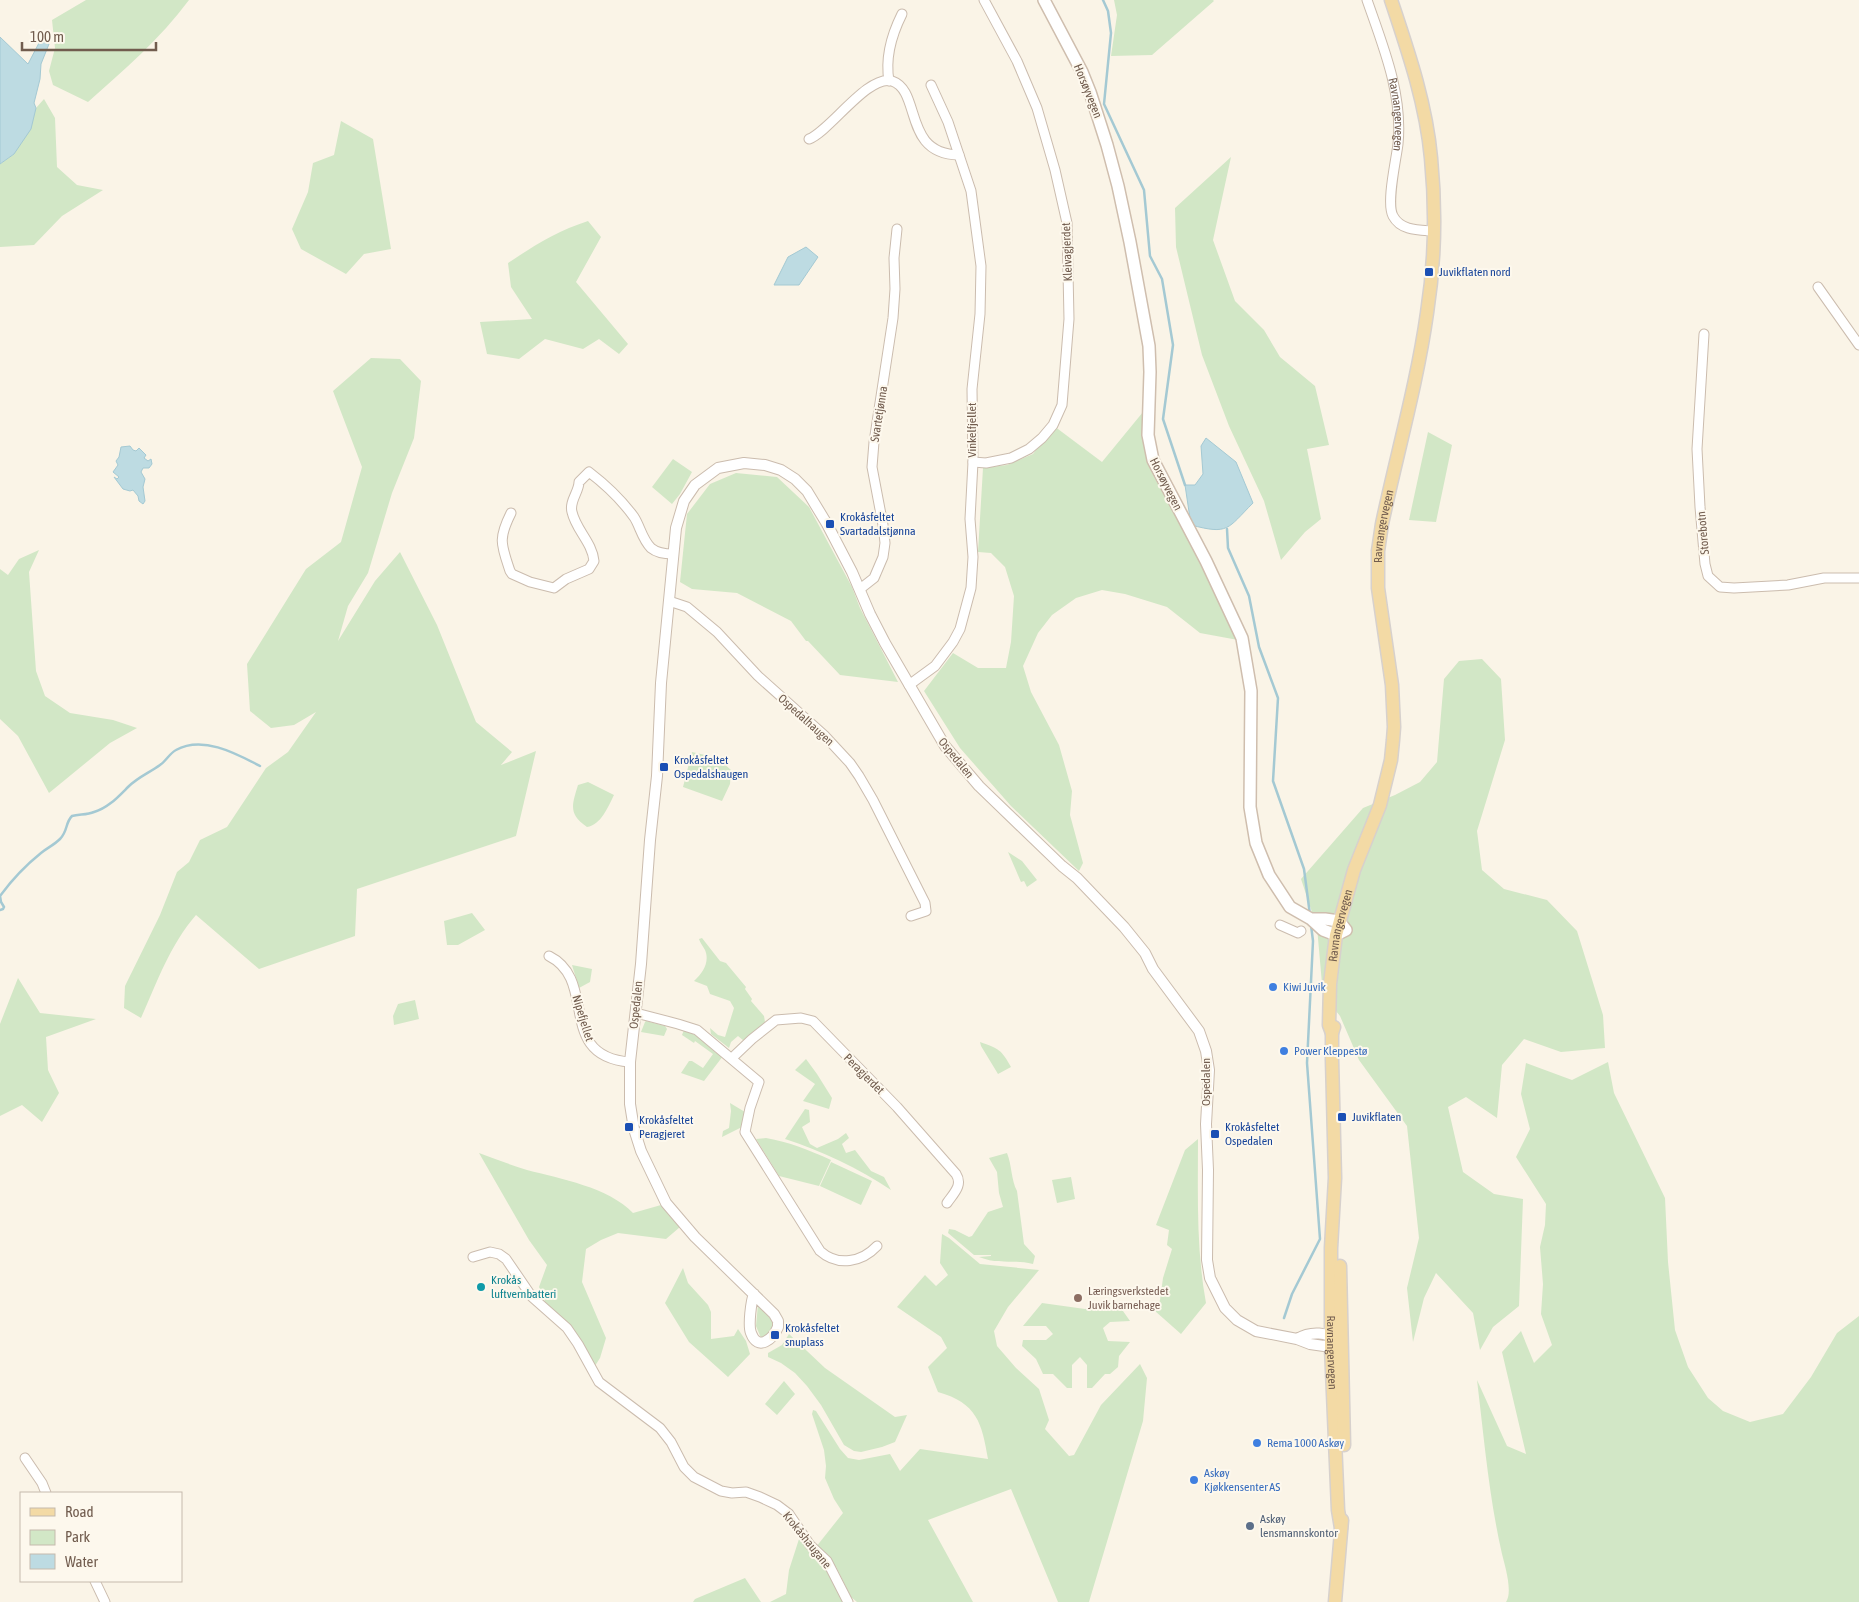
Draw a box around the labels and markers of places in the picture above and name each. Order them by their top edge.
place label: Juvikflaten nord [1439,265,1511,279]
marker: Juvikflaten nord [1423,266,1435,278]
place label: Krokåsfeltet Svartadalstjønna [840,510,916,538]
marker: Krokåsfeltet Svartadalstjønna [824,518,836,530]
place label: Krokåsfeltet Ospedalshaugen [674,753,748,781]
marker: Krokåsfeltet Ospedalshaugen [658,761,670,773]
place label: Kiwi Juvik [1283,980,1327,994]
marker: Kiwi Juvik [1267,981,1279,993]
place label: Power Kleppestø [1294,1044,1368,1058]
marker: Power Kleppestø [1278,1045,1290,1057]
place label: Juvikflaten [1352,1110,1401,1124]
marker: Juvikflaten [1336,1111,1348,1123]
place label: Krokåsfeltet Peragjeret [639,1113,694,1141]
place label: Krokåsfeltet Ospedalen [1225,1120,1280,1148]
marker: Krokåsfeltet Peragjeret [623,1121,635,1133]
marker: Krokåsfeltet Ospedalen [1209,1128,1221,1140]
place label: Krokås luftvernbatteri [491,1273,556,1301]
marker: Krokås luftvernbatteri [475,1281,487,1293]
place label: Læringsverkstedet Juvik barnehage [1088,1284,1169,1312]
marker: Læringsverkstedet Juvik barnehage [1072,1292,1084,1304]
place label: Krokåsfeltet snuplass [785,1321,840,1349]
marker: Krokåsfeltet snuplass [769,1329,781,1341]
place label: Rema 1000 Askøy [1267,1436,1344,1450]
marker: Rema 1000 Askøy [1251,1437,1263,1449]
place label: Askøy Kjøkkensenter AS [1204,1466,1280,1494]
marker: Askøy Kjøkkensenter AS [1188,1474,1200,1486]
place label: Askøy lensmannskontor [1260,1512,1338,1540]
marker: Askøy lensmannskontor [1244,1520,1256,1532]

